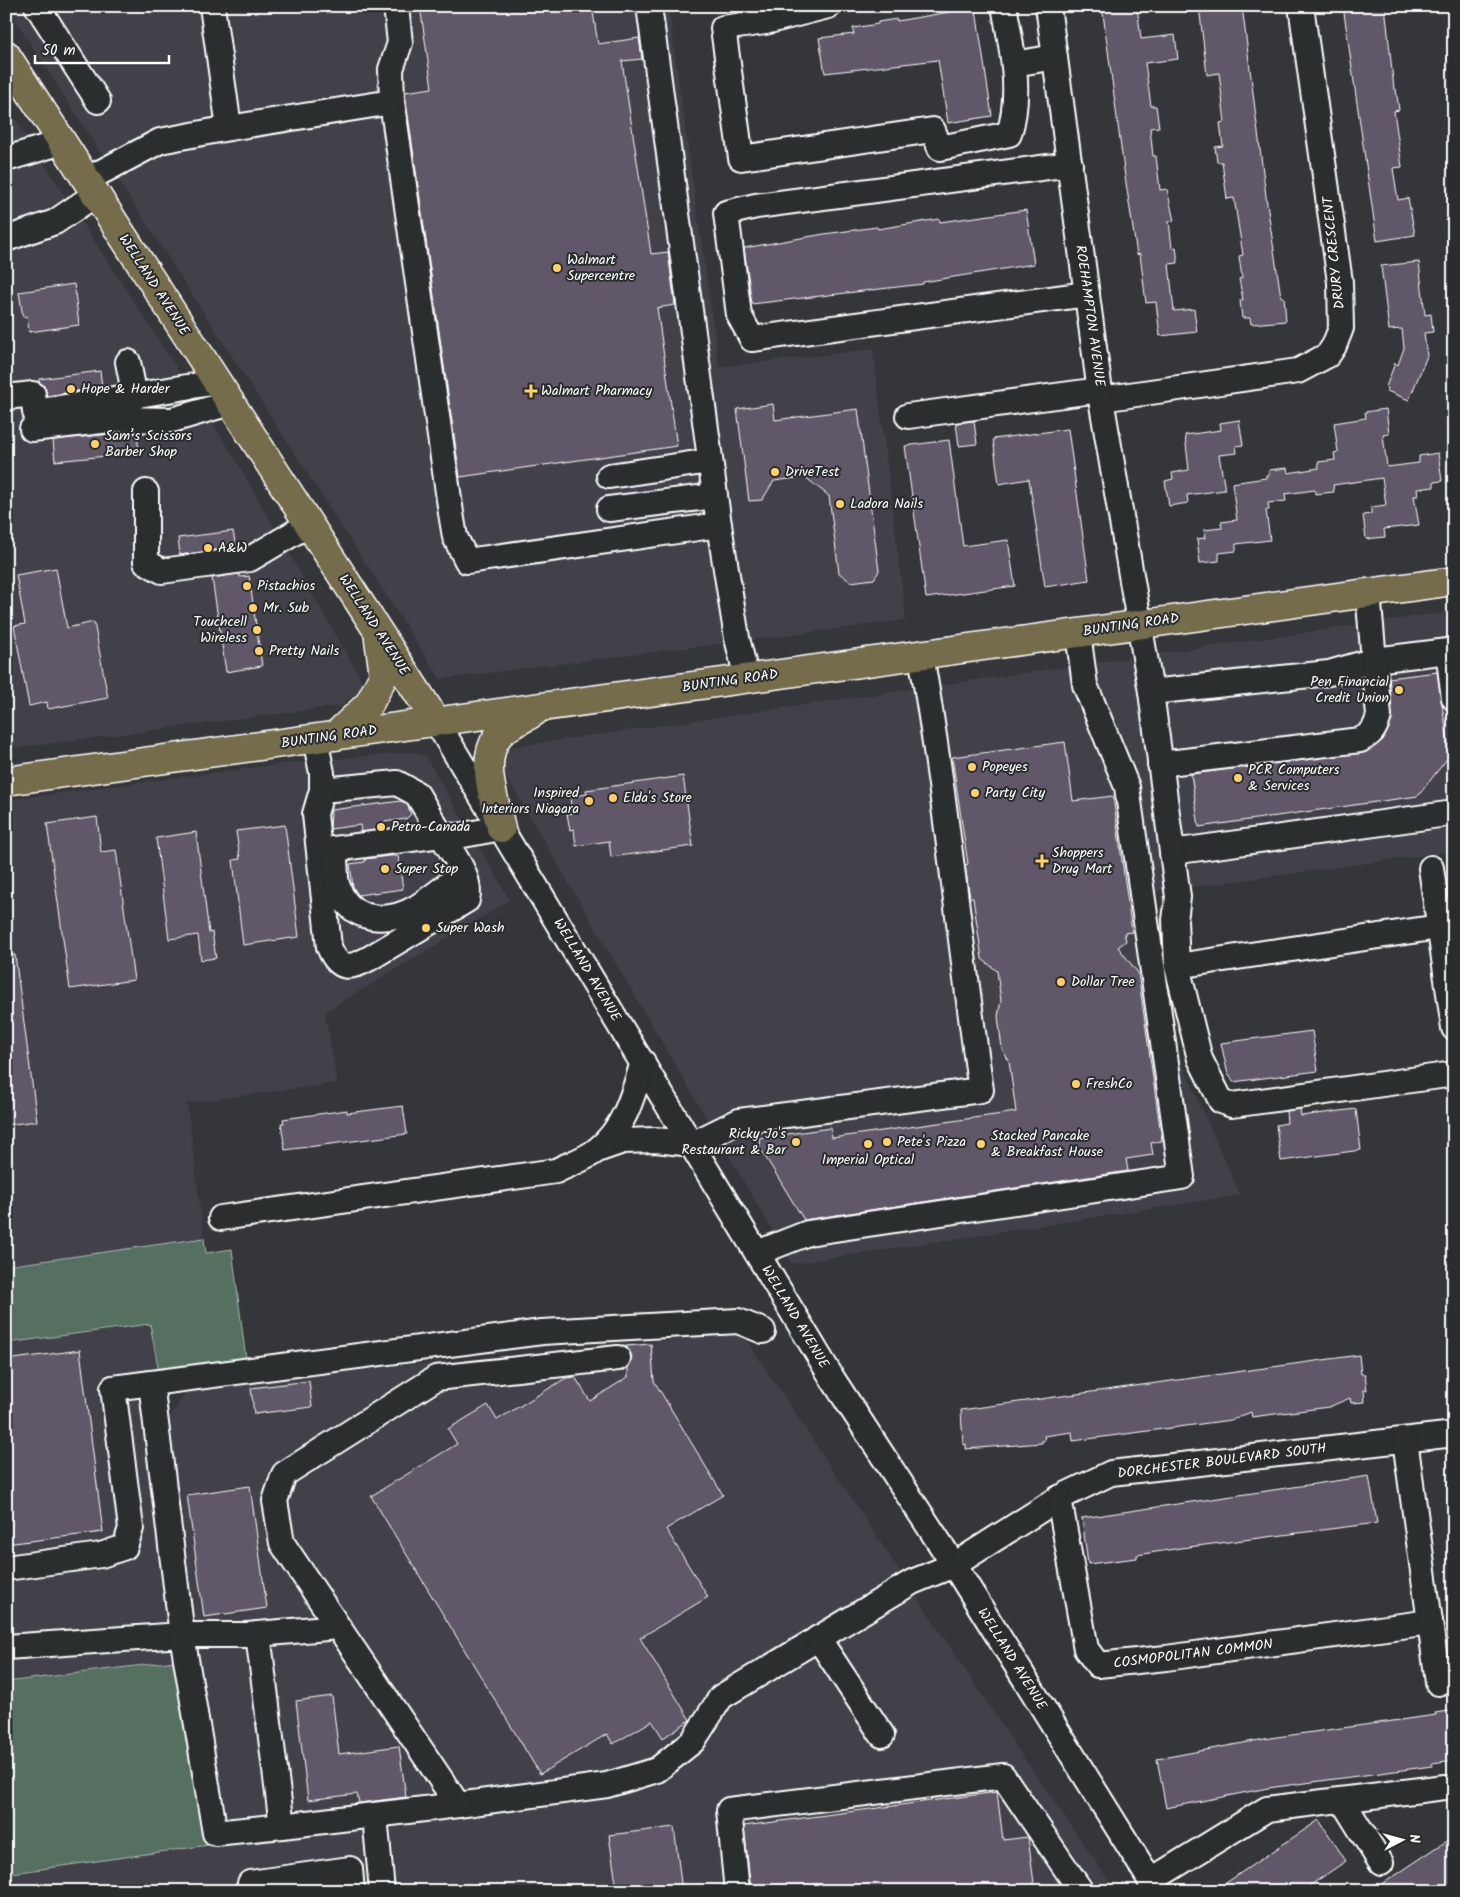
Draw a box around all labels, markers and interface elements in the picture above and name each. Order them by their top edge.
scale bar [35,32,169,64]
text: 50 m [42,39,76,63]
street label: DRURY CRESCENT [1317,194,1351,310]
street label: WELLAND AVENUE [113,230,196,341]
street label: ROEHAMPTON AVENUE [1069,244,1111,389]
place label: Walmart Supercentre [567,249,636,287]
marker: Walmart Supercentre [551,262,563,274]
place label: Hope & Harder [81,378,171,400]
place label: Walmart Pharmacy [541,380,653,402]
marker: Hope & Harder [65,383,77,395]
marker: Walmart Pharmacy [525,385,537,397]
place label: Sam’s Scissors Barber Shop [105,425,192,463]
marker: Sam’s Scissors Barber Shop [89,438,101,450]
place label: DriveTest [785,461,840,483]
marker: DriveTest [769,466,781,478]
place label: Ladora Nails [850,493,923,515]
marker: Ladora Nails [834,498,846,510]
place label: A&W [218,537,247,559]
marker: A&W [202,542,214,554]
street label: WELLAND AVENUE [333,570,416,681]
place label: Pistachios [257,575,315,597]
marker: Pistachios [241,580,253,592]
place label: Mr. Sub [263,597,310,619]
marker: Mr. Sub [247,602,259,614]
street label: BUNTING ROAD [1082,607,1180,643]
place label: Touchcell Wireless [193,611,248,649]
marker: Touchcell Wireless [251,624,263,636]
place label: Pretty Nails [269,640,339,662]
marker: Pretty Nails [253,645,265,657]
street label: BUNTING ROAD [681,663,779,699]
place label: Pen Financial Credit Union [1310,671,1390,709]
marker: Pen Financial Credit Union [1393,684,1405,696]
street label: BUNTING ROAD [280,719,378,755]
place label: Popeyes [982,756,1028,778]
place label: PCR Computers & Services [1248,759,1339,797]
marker: Popeyes [966,761,978,773]
marker: PCR Computers & Services [1232,772,1244,784]
place label: Inspired Interiors Niagara [481,782,580,820]
place label: Party City [985,782,1046,804]
place label: Elda's Store [623,787,693,809]
marker: Party City [969,787,981,799]
marker: Elda's Store [607,792,619,804]
marker: Inspired Interiors Niagara [583,795,595,807]
place label: Petro-Canada [391,816,470,838]
marker: Petro-Canada [375,821,387,833]
place label: Shoppers Drug Mart [1052,842,1113,880]
marker: Shoppers Drug Mart [1036,855,1048,867]
place label: Super Stop [395,858,459,880]
marker: Super Stop [379,863,391,875]
street label: WELLAND AVENUE [547,914,627,1027]
place label: Super Wash [436,917,504,939]
marker: Super Wash [420,922,432,934]
place label: Dollar Tree [1071,971,1135,993]
marker: Dollar Tree [1055,976,1067,988]
place label: FreshCo [1086,1073,1132,1095]
marker: FreshCo [1070,1078,1082,1090]
place label: Ricky Jo's Restaurant & Bar [682,1123,787,1161]
place label: Stacked Pancake & Breakfast House [991,1125,1104,1163]
place label: Pete's Pizza [897,1131,966,1153]
marker: Ricky Jo's Restaurant & Bar [790,1136,802,1148]
marker: Pete's Pizza [881,1136,893,1148]
marker: Imperial Optical [862,1138,874,1150]
marker: Stacked Pancake & Breakfast House [975,1138,987,1150]
place label: Imperial Optical [822,1149,915,1171]
street label: WELLAND AVENUE [755,1261,835,1374]
street label: DORCHESTER BOULEVARD SOUTH [1116,1437,1328,1485]
street label: WELLAND AVENUE [972,1603,1053,1715]
street label: COSMOPOLITAN COMMON [1112,1633,1274,1675]
north arrow [1378,1814,1428,1864]
text: N [1403,1833,1425,1844]

